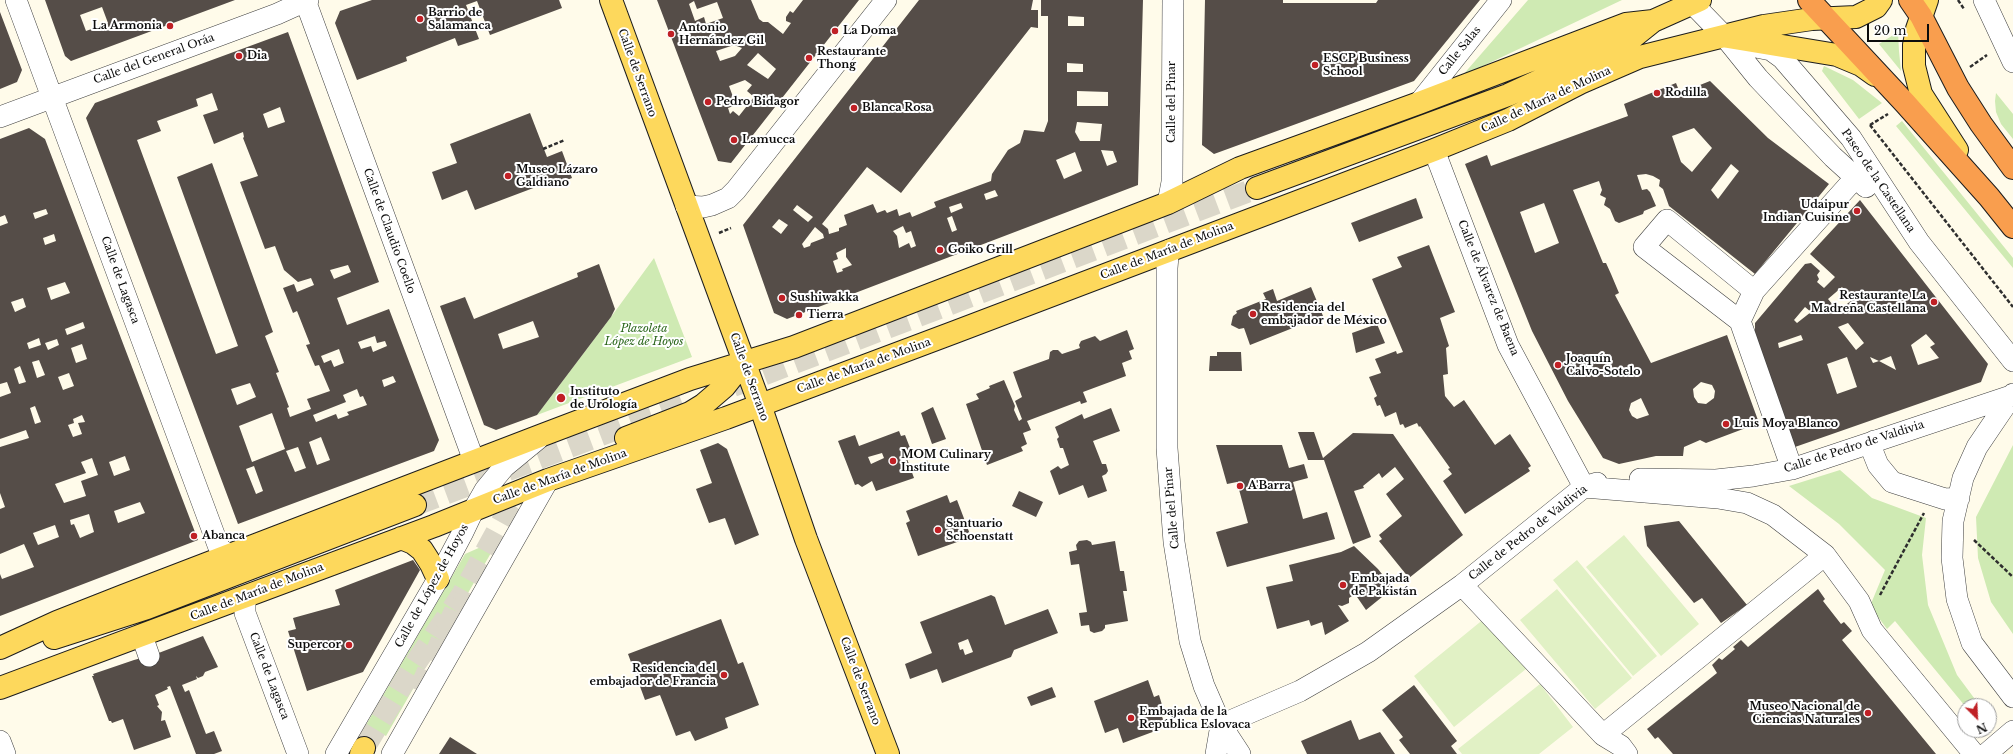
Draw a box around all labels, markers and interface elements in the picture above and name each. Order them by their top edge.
place label: Barrio de Salamanca [428,6,491,32]
marker: Barrio de Salamanca [415,14,425,24]
scale bar [1869,16,1931,42]
place label: La Armonia [92,19,162,33]
marker: La Armonia [165,21,175,31]
place label: Antonio Hernández Gil [679,21,764,47]
text: 20 m [1874,23,1906,38]
place label: La Doma [843,24,896,38]
street label: Calle Salas [1436,24,1484,78]
marker: La Doma [830,26,840,36]
street label: Calle de Serrano [615,27,659,119]
marker: Antonio Hernández Gil [666,29,676,39]
street label: Calle del General Oráa [92,31,216,87]
place label: Restaurante Thong [817,45,886,71]
place label: Dia [247,49,267,63]
marker: Dia [234,51,244,61]
place label: ESCP Business School [1323,52,1409,78]
marker: Restaurante Thong [804,53,814,63]
marker: ESCP Business School [1310,60,1320,70]
street label: Calle del Pinar [1165,61,1179,143]
street label: Calle de María de Molina [1479,64,1613,136]
place label: Rodilla [1665,86,1707,100]
marker: Rodilla [1652,88,1662,98]
place label: Pedro Bidagor [716,95,799,109]
marker: Pedro Bidagor [703,97,713,107]
place label: Blanca Rosa [862,101,932,115]
marker: Blanca Rosa [849,103,859,113]
street label: Paseo de la Castellana [1838,127,1918,235]
place label: Lamucca [742,133,795,147]
marker: Lamucca [729,135,739,145]
place label: Museo Lázaro Galdiano [516,163,598,189]
street label: Calle de Claudio Coello [360,167,418,295]
marker: Museo Lázaro Galdiano [503,171,513,181]
place label: Udaipur Indian Cuisine [1763,198,1849,224]
marker: Udaipur Indian Cuisine [1852,206,1862,216]
street label: Calle de Álvarez de Baena [1455,218,1521,358]
street label: Calle de María de Molina [1099,219,1235,283]
street label: Calle de Lagasca [98,234,142,326]
place label: Goiko Grill [948,243,1013,257]
marker: Goiko Grill [935,245,945,255]
place label: Restaurante La Madreña Castellana [1811,289,1926,315]
place label: Sushiwakka [790,291,859,305]
marker: Sushiwakka [777,293,787,303]
marker: Restaurante La Madreña Castellana [1929,297,1939,307]
place label: Residencia del embajador de México [1261,301,1387,327]
place label: Tierra [807,308,844,322]
marker: Residencia del embajador de México [1248,309,1258,319]
marker: Tierra [794,310,804,320]
park label: Plazoleta López de Hoyos [605,322,683,348]
street label: Calle de Serrano [727,331,771,423]
street label: Calle de María de Molina [795,336,933,396]
place label: Joaquín Calvo-Sotelo [1566,352,1640,378]
marker: Joaquín Calvo-Sotelo [1553,360,1563,370]
place label: Instituto de Urología [570,385,637,411]
marker: Instituto de Urología [555,392,567,404]
place label: Luis Moya Blanco [1734,417,1838,431]
street label: Calle de Pedro de Valdivia [1782,418,1926,476]
marker: Luis Moya Blanco [1721,419,1731,429]
street label: Calle de María de Molina [491,447,629,507]
place label: MOM Culinary Institute [901,448,991,474]
marker: MOM Culinary Institute [888,456,898,466]
street label: Calle del Pinar [1162,466,1182,550]
place label: A'Barra [1248,479,1291,493]
marker: A'Barra [1235,481,1245,491]
street label: Calle de Pedro de Valdivia [1466,483,1590,583]
place label: Santuario Schoenstatt [946,517,1013,543]
street label: Calle de López de Hoyos [392,522,472,650]
marker: Santuario Schoenstatt [933,525,943,535]
place label: Abanca [202,529,245,543]
marker: Abanca [189,531,199,541]
street label: Calle de María de Molina [189,560,325,624]
place label: Embajada de Pakistán [1351,572,1417,598]
marker: Embajada de Pakistán [1338,580,1348,590]
street label: Calle de Lagasca [246,631,292,721]
street label: Calle de Serrano [837,635,883,727]
place label: Supercor [288,638,341,652]
marker: Supercor [344,640,354,650]
place label: Residencia del embajador de Francia [590,662,716,688]
marker: Residencia del embajador de Francia [719,670,729,680]
north arrow [1957,698,1997,738]
place label: Museo Nacional de Ciencias Naturales [1749,700,1860,726]
place label: Embajada de la República Eslovaca [1139,705,1251,731]
marker: Museo Nacional de Ciencias Naturales [1863,708,1873,718]
marker: Embajada de la República Eslovaca [1126,713,1136,723]
text: N [1974,720,1989,737]

